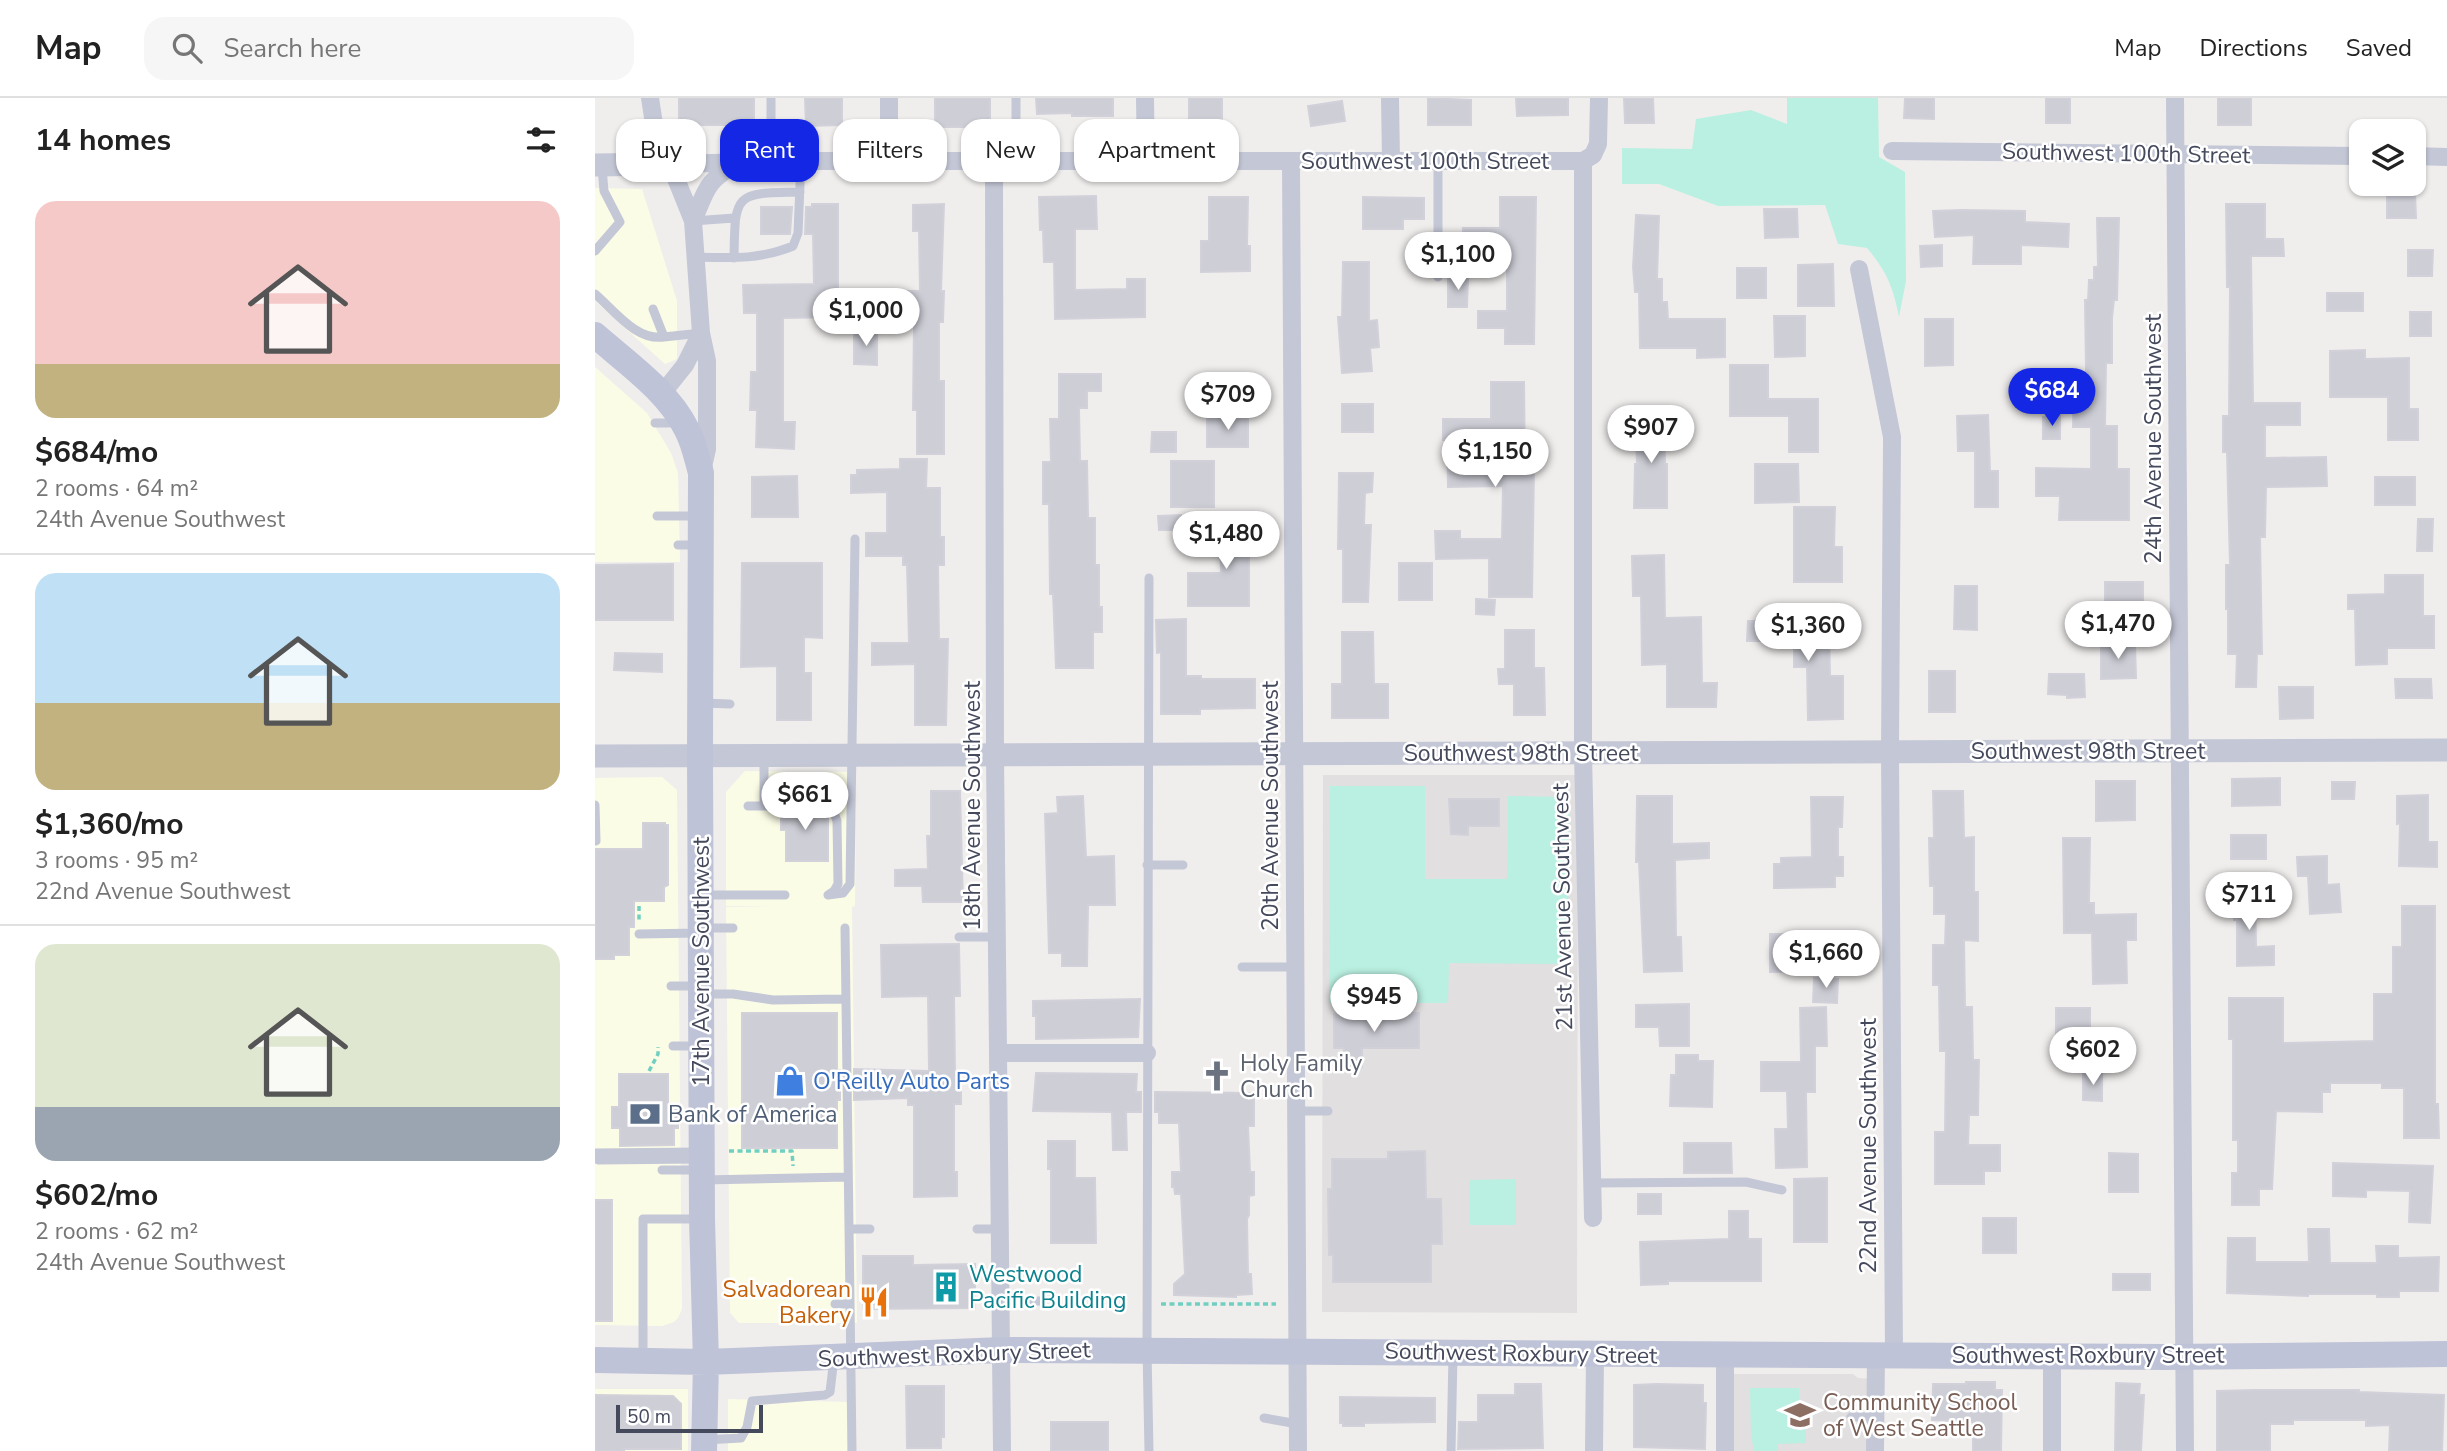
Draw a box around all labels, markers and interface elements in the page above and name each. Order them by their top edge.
search box [144,17,634,80]
text: Map [35,26,102,71]
icon: search [168,29,206,67]
text: Search here [224,31,361,66]
text: Map [2114,32,2161,64]
text: Directions [2199,32,2308,64]
text: Saved [2346,32,2412,64]
chip: Buy [616,119,706,182]
chip: Rent [720,119,819,182]
chip: Filters [833,119,947,182]
chip: New [961,119,1060,182]
chip: Apartment [1074,119,1239,182]
map controls [2349,119,2426,196]
button: layers [2349,119,2426,196]
text: 14 homes [35,120,171,161]
icon: filters [522,121,560,159]
street label: Southwest 100th Street [2002,136,2251,171]
street label: Southwest 100th Street [1301,146,1550,177]
pin: $1,100 [1401,232,1515,292]
text: $1,100 [1421,239,1495,270]
icon: home [235,246,361,372]
pin: $1,000 [809,288,923,348]
text: $1,000 [829,295,903,326]
street label: 24th Avenue Southwest [2138,313,2169,564]
pin: $684 [2011,368,2093,428]
pin: $709 [1187,372,1269,432]
text: $684 [2024,375,2080,406]
text: $709 [1200,379,1256,410]
pin: $907 [1610,406,1692,465]
text: $907 [1623,412,1679,443]
pin: $1,150 [1438,430,1552,489]
text: $684/mo [35,432,158,473]
text: $1,150 [1458,436,1532,467]
text: 2 rooms · 64 m² [35,473,198,504]
text: 24th Avenue Southwest [35,504,285,535]
pin: $1,480 [1169,512,1283,571]
text: $1,480 [1189,518,1263,549]
pin: $1,470 [2061,602,2175,661]
pin: $1,360 [1751,603,1865,663]
text: $1,470 [2081,608,2155,639]
text: $1,360 [1771,610,1845,641]
icon: home [235,618,361,744]
street label: 18th Avenue Southwest [957,680,988,931]
street label: 20th Avenue Southwest [1255,680,1286,931]
street label: Southwest 98th Street [1971,736,2206,767]
street label: Southwest 98th Street [1404,738,1639,769]
pin: $661 [764,772,846,832]
text: $661 [777,779,833,810]
street label: 21st Avenue Southwest [1545,782,1580,1031]
text: $1,360/mo [35,804,184,845]
street label: 17th Avenue Southwest [686,836,717,1087]
text: 3 rooms · 95 m² [35,845,198,876]
pin: $711 [2208,872,2290,932]
text: 22nd Avenue Southwest [35,876,290,907]
text: $711 [2221,879,2277,910]
pin: $1,660 [1769,930,1883,990]
text: $1,660 [1789,937,1863,968]
pin: $945 [1333,974,1415,1034]
text: $945 [1346,981,1402,1012]
icon: home [235,989,361,1115]
street label: 22nd Avenue Southwest [1853,1017,1884,1274]
pin: $602 [2052,1028,2134,1087]
text: $602 [2065,1034,2121,1065]
place label: Holy Family Church [1240,1048,1362,1105]
church icon: Holy Family Church [1200,1059,1234,1093]
shop icon: O'Reilly Auto Parts [773,1064,807,1098]
place label: O'Reilly Auto Parts [813,1066,1010,1097]
bank icon: Bank of America [628,1097,662,1131]
place label: Bank of America [668,1099,837,1130]
text: $602/mo [35,1175,158,1216]
text: 2 rooms · 62 m² [35,1216,198,1247]
text: 24th Avenue Southwest [35,1247,285,1278]
place label: Westwood Pacific Building [969,1259,1126,1316]
building icon: Westwood Pacific Building [929,1270,963,1304]
place label: Salvadorean Bakery [723,1274,851,1331]
restaurant icon: Salvadorean Bakery [857,1285,891,1319]
street label: Southwest Roxbury Street [817,1334,1092,1375]
street label: Southwest Roxbury Street [1384,1336,1658,1371]
street label: Southwest Roxbury Street [1952,1340,2225,1371]
place label: Community School of West Seattle [1823,1387,2018,1444]
school or university icon: Community School of West Seattle [1783,1398,1817,1432]
scale bar [616,1402,763,1434]
text: 50 m [627,1404,671,1430]

